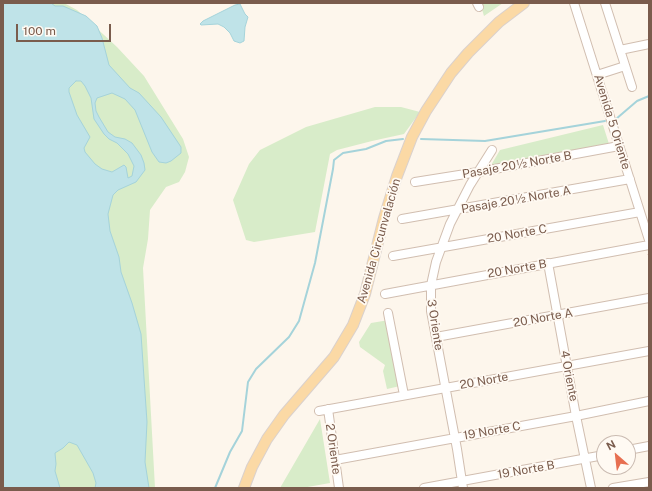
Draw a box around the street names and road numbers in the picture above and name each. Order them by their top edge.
street label: Avenida 5 Oriente [591,73,633,171]
street label: Pasaje 20½ Norte B [461,148,573,182]
street label: Avenida Circunvalación [354,177,404,305]
street label: Pasaje 20½ Norte A [460,183,572,217]
street label: 20 Norte C [486,222,548,246]
street label: 20 Norte B [486,257,548,281]
street label: 3 Oriente [424,298,446,352]
street label: 20 Norte A [512,306,574,330]
street label: 4 Oriente [557,349,581,403]
street label: 20 Norte [459,370,509,392]
street label: 19 Norte C [462,419,522,443]
street label: 2 Oriente [322,423,344,475]
street label: 19 Norte B [496,458,556,482]

